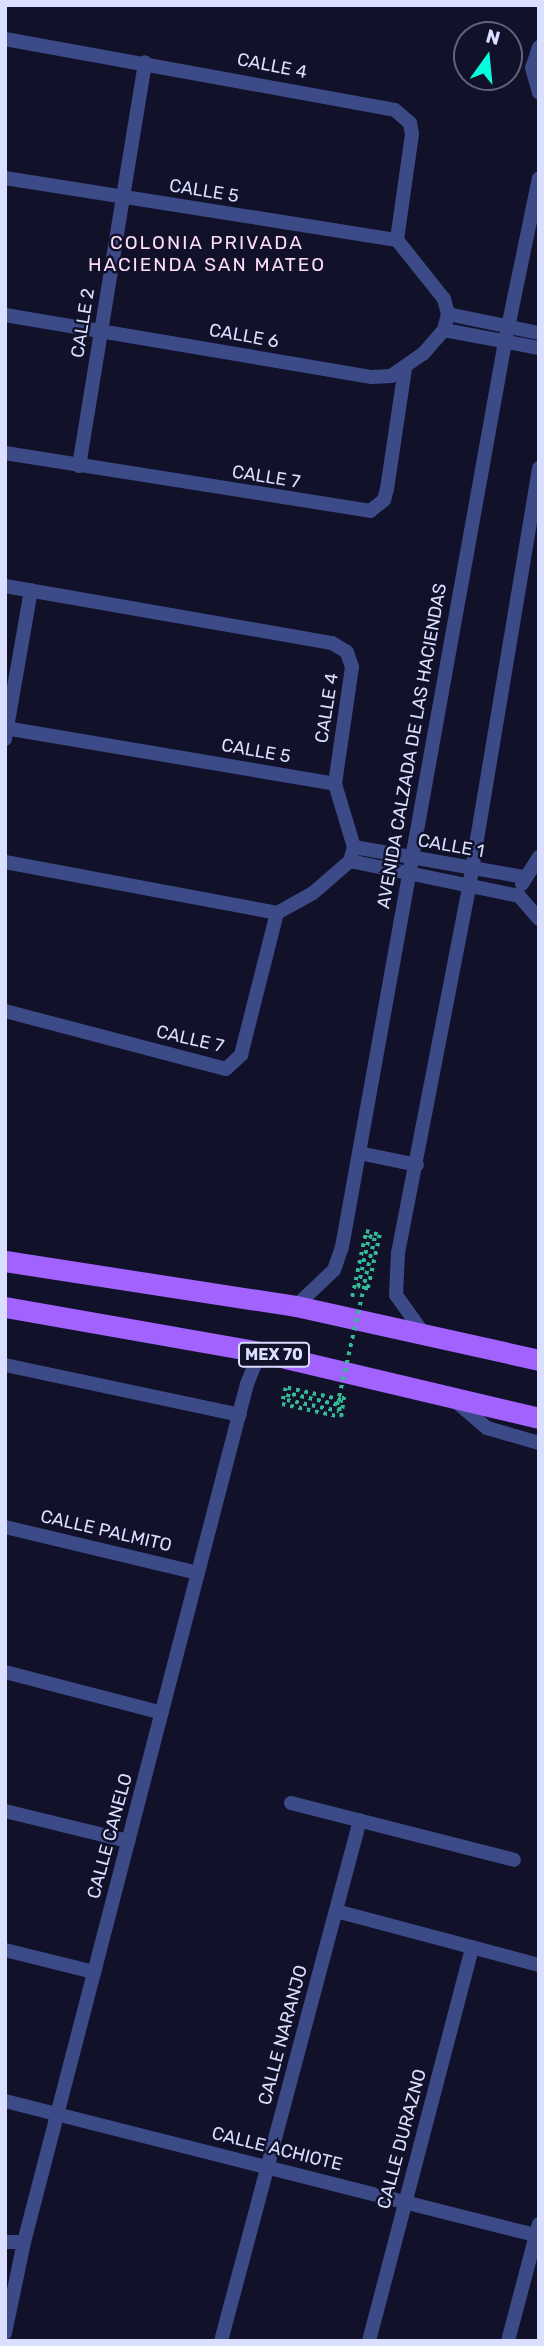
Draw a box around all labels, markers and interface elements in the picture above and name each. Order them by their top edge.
north arrow [453,21,523,91]
text: N [483,24,503,50]
street label: CALLE 4 [235,49,309,83]
street label: CALLE 5 [168,175,240,207]
district label: COLONIA PRIVADA HACIENDA SAN MATEO [90,232,324,276]
street label: CALLE 2 [67,287,99,359]
street label: CALLE 6 [207,319,281,353]
street label: CALLE 7 [230,461,302,493]
street label: AVENIDA CALZADA DE LAS HACIENDAS [373,581,451,911]
street label: CALLE 4 [311,671,343,745]
street label: CALLE 5 [220,734,292,768]
street label: CALLE 1 [416,830,486,862]
street label: CALLE 7 [154,1021,226,1057]
road number: MEX 70 [237,1343,311,1368]
street label: CALLE PALMITO [38,1505,174,1557]
street label: CALLE CANELO [83,1771,137,1901]
street label: CALLE NARANJO [254,1963,312,2107]
street label: CALLE DURAZNO [373,2067,431,2211]
street label: CALLE ACHIOTE [209,2122,345,2176]

